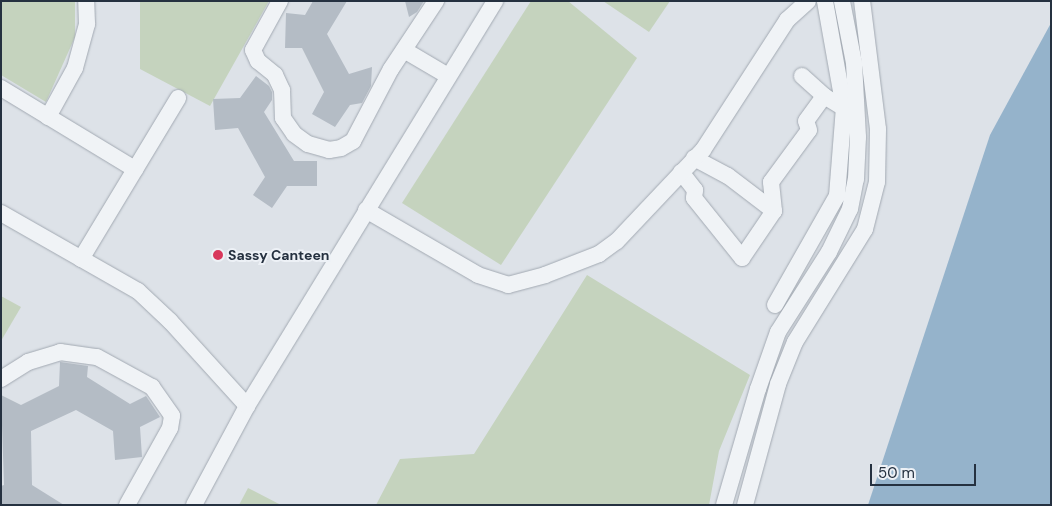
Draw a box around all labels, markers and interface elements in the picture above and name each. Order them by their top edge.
place label: Sassy Canteen [228,247,329,263]
marker: Sassy Canteen [212,249,224,261]
scale bar [872,454,978,486]
text: 50 m [878,463,915,483]

